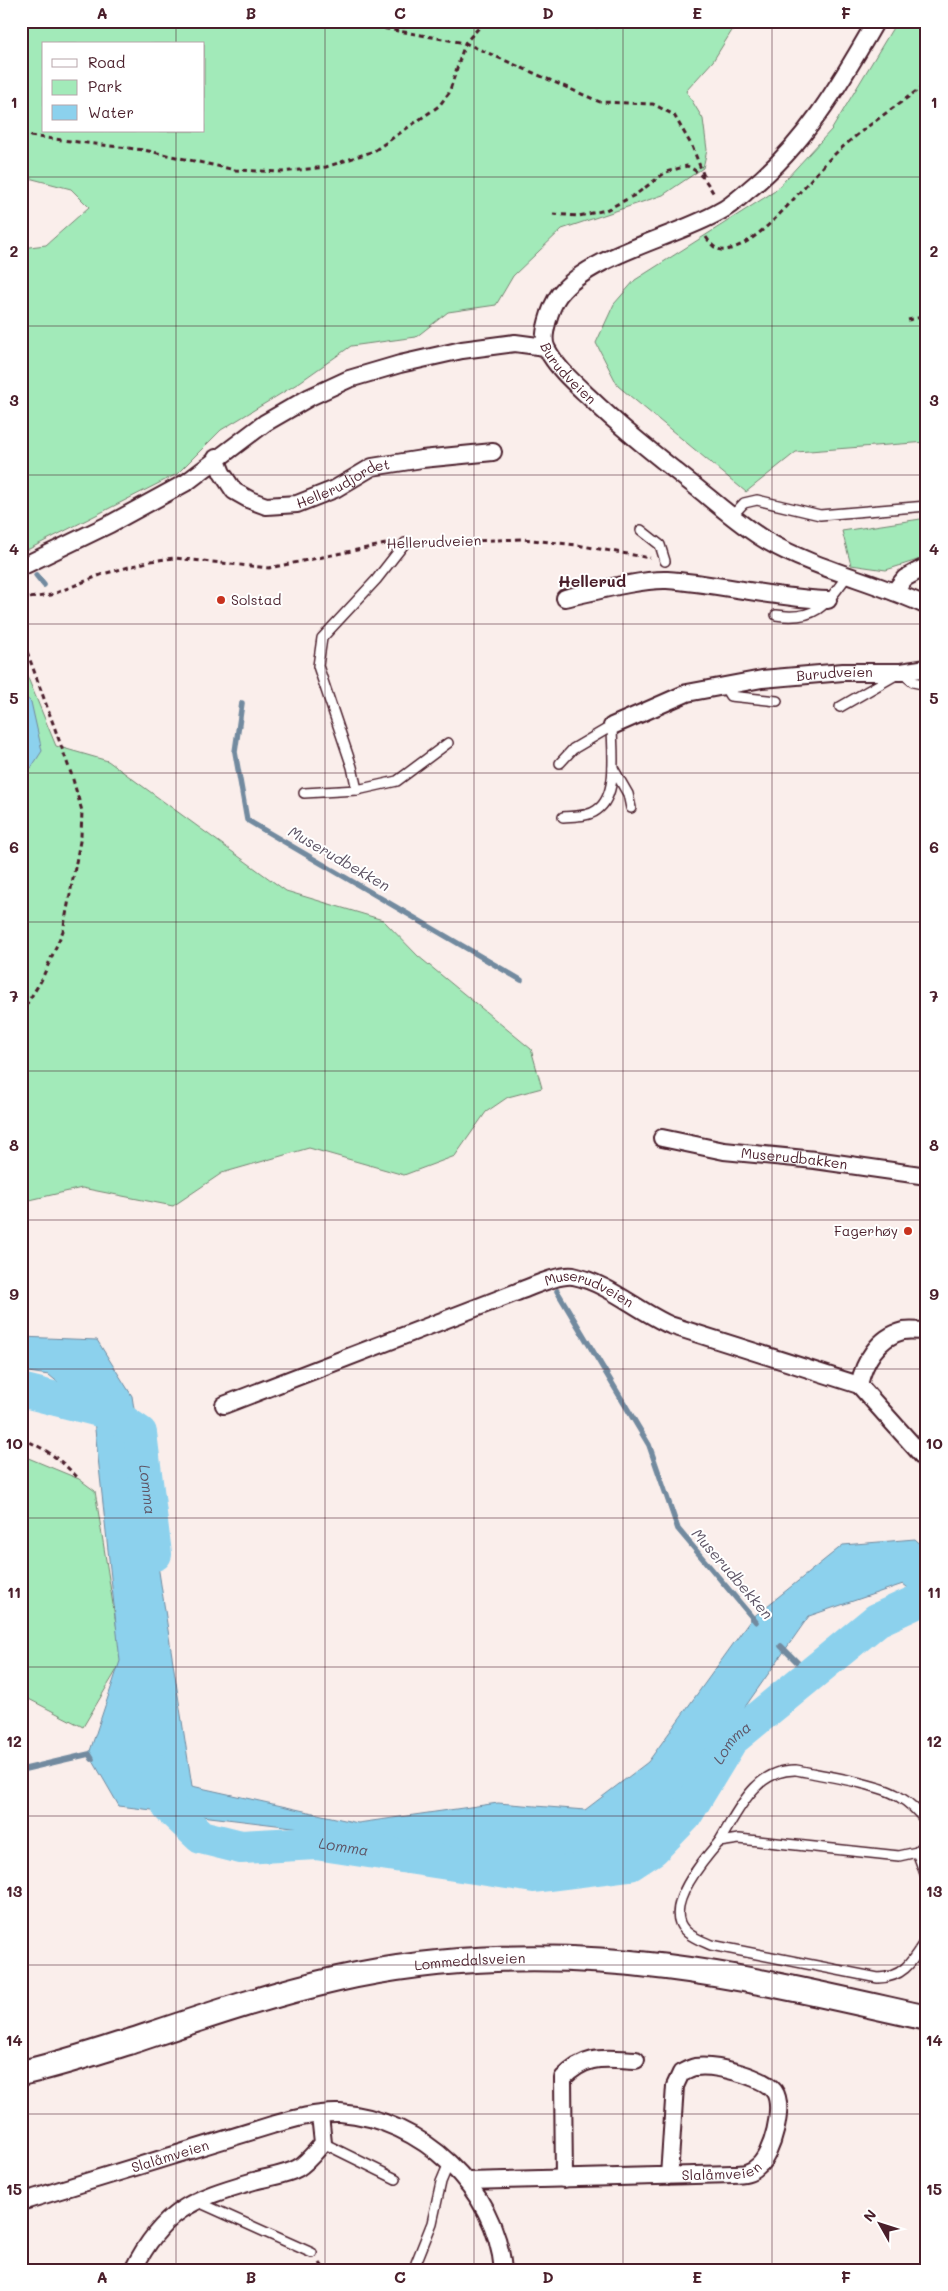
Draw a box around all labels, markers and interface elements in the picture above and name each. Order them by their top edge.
text: A [96,2,108,23]
text: B [246,2,256,23]
text: C [394,2,406,23]
text: D [542,2,554,23]
text: E [692,2,702,23]
text: F [841,2,851,23]
legend [42,42,205,132]
text: Road [88,52,125,72]
text: Park [88,76,122,96]
text: 1 [10,91,18,112]
text: 1 [930,91,938,112]
text: Water [88,102,134,122]
text: 2 [10,240,19,261]
text: 2 [930,240,939,261]
street label: Burudveien [536,340,601,408]
text: 3 [9,389,19,410]
text: 3 [929,389,939,410]
street label: Hellerudjordet [293,454,391,512]
street label: Hellerudveien [386,530,482,553]
text: 4 [9,538,19,559]
text: 4 [929,538,939,559]
district label: Hellerud [558,570,626,591]
place label: Solstad [231,590,281,609]
marker: Solstad [215,594,227,606]
street label: Burudveien [795,662,873,685]
text: 5 [9,687,19,708]
text: 5 [929,687,939,708]
water label: Muserudbekken [285,821,394,895]
text: 6 [9,836,19,857]
text: 6 [929,836,939,857]
text: 7 [10,985,19,1006]
text: 7 [930,985,939,1006]
text: 8 [9,1134,19,1155]
text: 8 [929,1134,939,1155]
street label: Muserudbakken [740,1143,849,1174]
place label: Fagerhøy [834,1221,898,1240]
marker: Fagerhøy [902,1225,914,1237]
street label: Muserudveien [542,1266,637,1311]
text: 9 [9,1283,19,1304]
text: 9 [929,1283,939,1304]
text: 10 [5,1432,23,1453]
text: 10 [925,1432,943,1453]
water label: Lomma [135,1463,161,1515]
water label: Muserudbekken [688,1524,778,1623]
text: 11 [7,1581,21,1602]
text: 11 [927,1581,941,1602]
water label: Lomma [708,1717,755,1767]
text: 12 [6,1730,22,1751]
text: 12 [926,1730,942,1751]
water label: Lomma [317,1833,370,1860]
text: 13 [6,1880,23,1901]
text: 13 [926,1880,943,1901]
street label: Lommedalsveien [413,1948,526,1975]
text: 14 [5,2029,23,2050]
text: 14 [925,2029,943,2050]
street label: Slalåmveien [129,2135,211,2177]
street label: Slalåmveien [681,2157,765,2184]
text: 15 [6,2178,22,2199]
text: 15 [926,2178,942,2199]
north arrow [856,2198,906,2248]
text: N [859,2205,880,2226]
text: A [96,2266,108,2287]
text: B [246,2266,256,2287]
text: C [394,2266,406,2287]
text: D [542,2266,554,2287]
text: E [692,2266,702,2287]
text: F [841,2266,851,2287]

